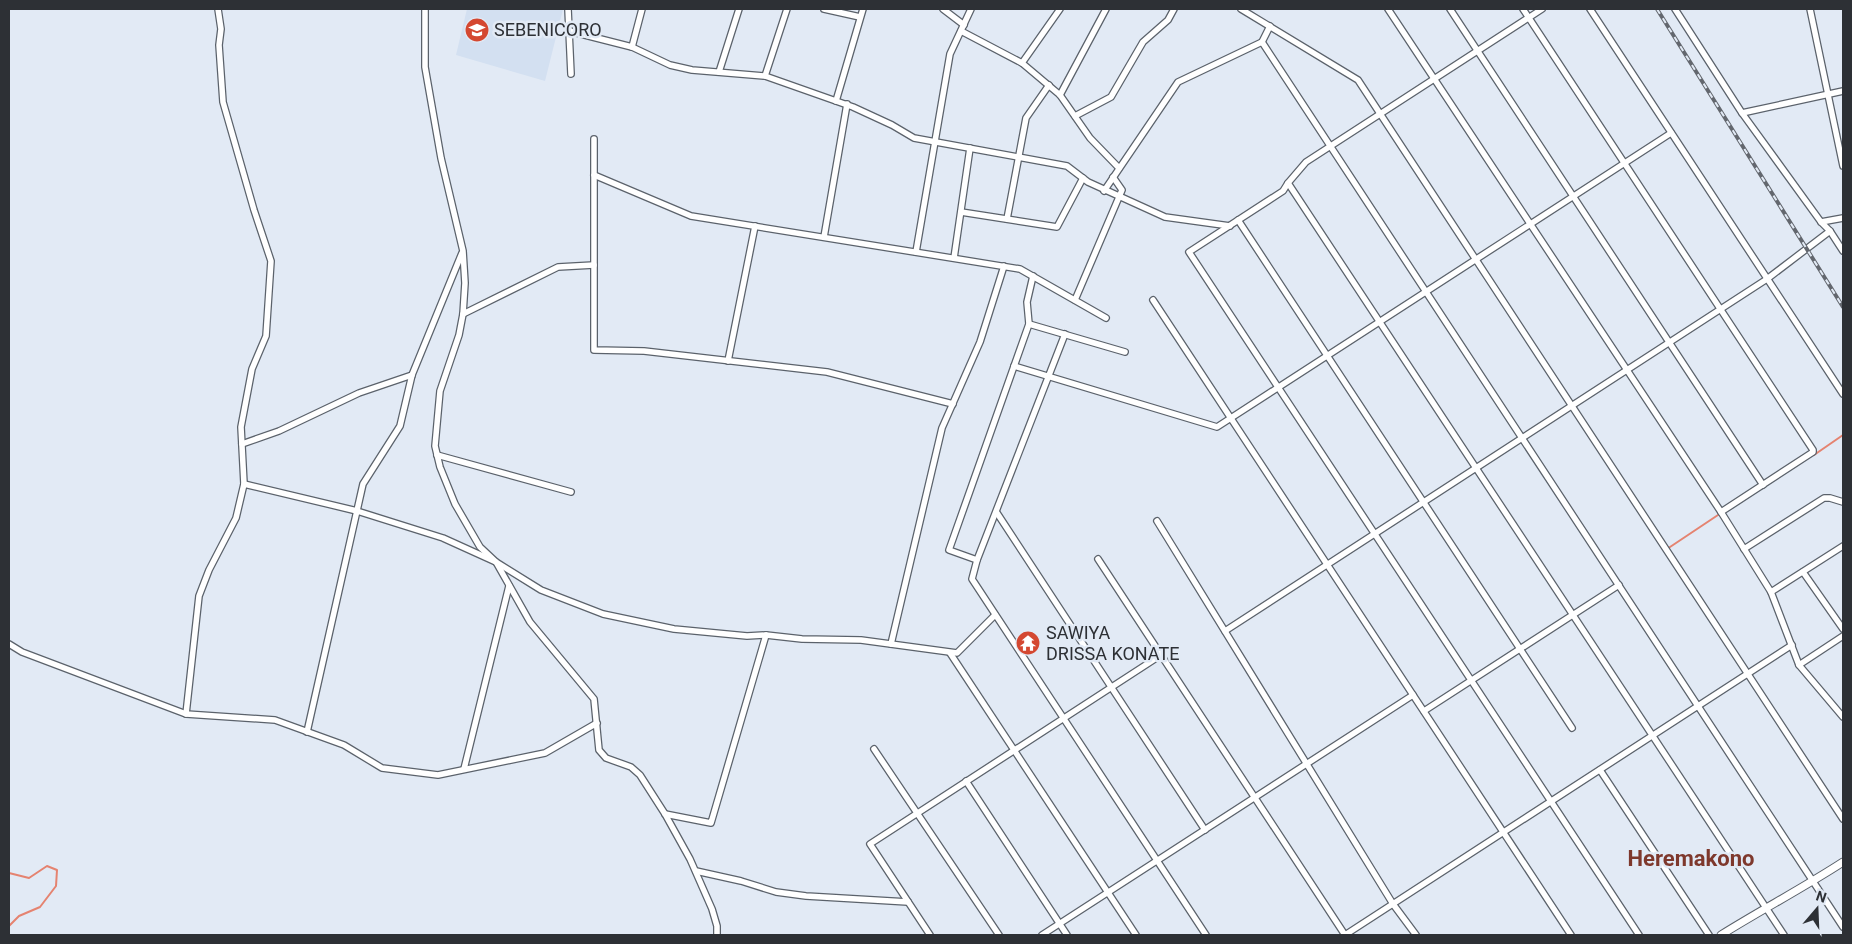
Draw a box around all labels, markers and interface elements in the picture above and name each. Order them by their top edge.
school or university icon: SEBENICORO [464,17,490,43]
place label: SEBENICORO [494,19,602,40]
place label: SAWIYA DRISSA KONATE [1046,622,1179,664]
temple icon: SAWIYA DRISSA KONATE [1015,630,1041,656]
district label: Heremakono [1628,846,1754,871]
north arrow [1792,884,1842,934]
text: N [1814,888,1829,906]

